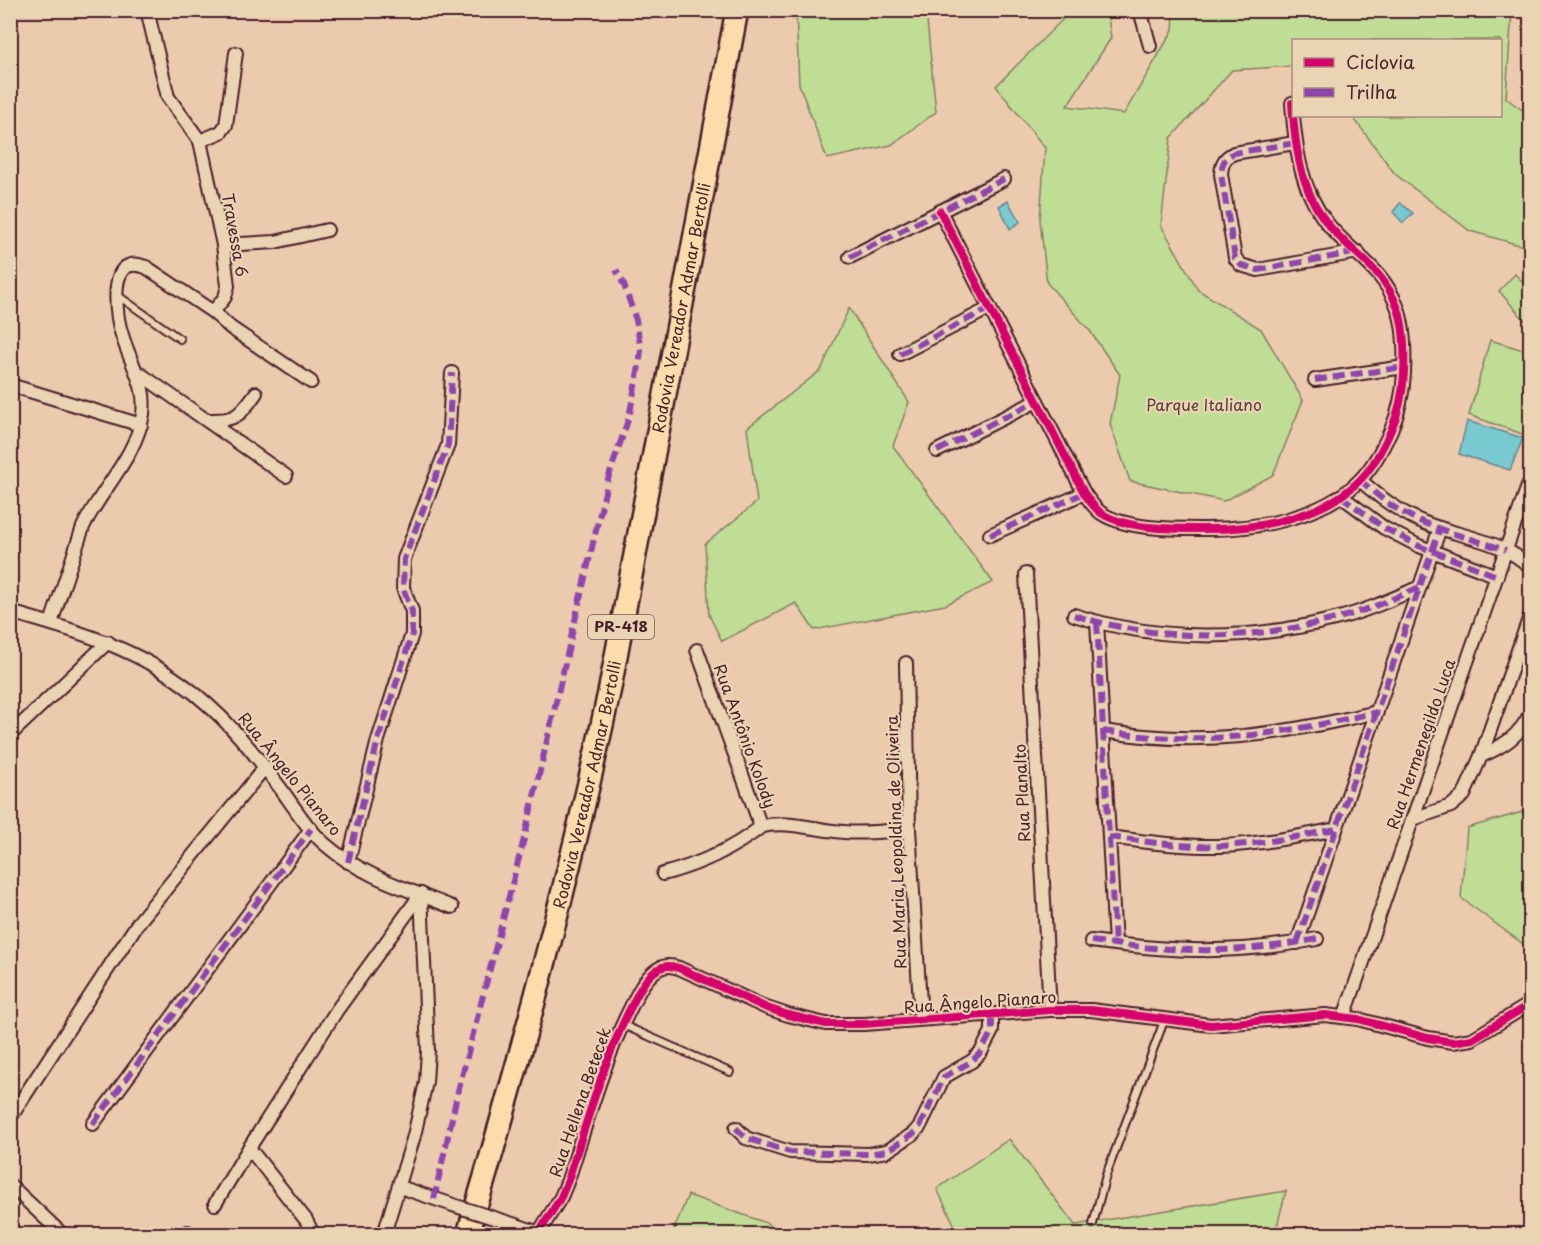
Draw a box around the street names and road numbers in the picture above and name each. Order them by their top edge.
street label: Rodovia Vereador Admar Bertolli [645,181,715,435]
street label: Travessa 6 [217,191,255,278]
road number: PR-418 [588,615,654,639]
street label: Rua Hermenegildo Luca [1380,655,1461,832]
street label: Rodovia Vereador Admar Bertolli [546,658,626,911]
street label: Rua Antônio Kolody [709,660,783,811]
street label: Rua Ângelo Pianaro [233,706,348,840]
street label: Rua Maria Leopoldina de Oliveira [879,715,911,969]
street label: Rua Planalto [1006,743,1036,843]
street label: Rua Ângelo Pianaro [903,984,1057,1018]
street label: Rua Hellena Betecek [542,1023,616,1180]

